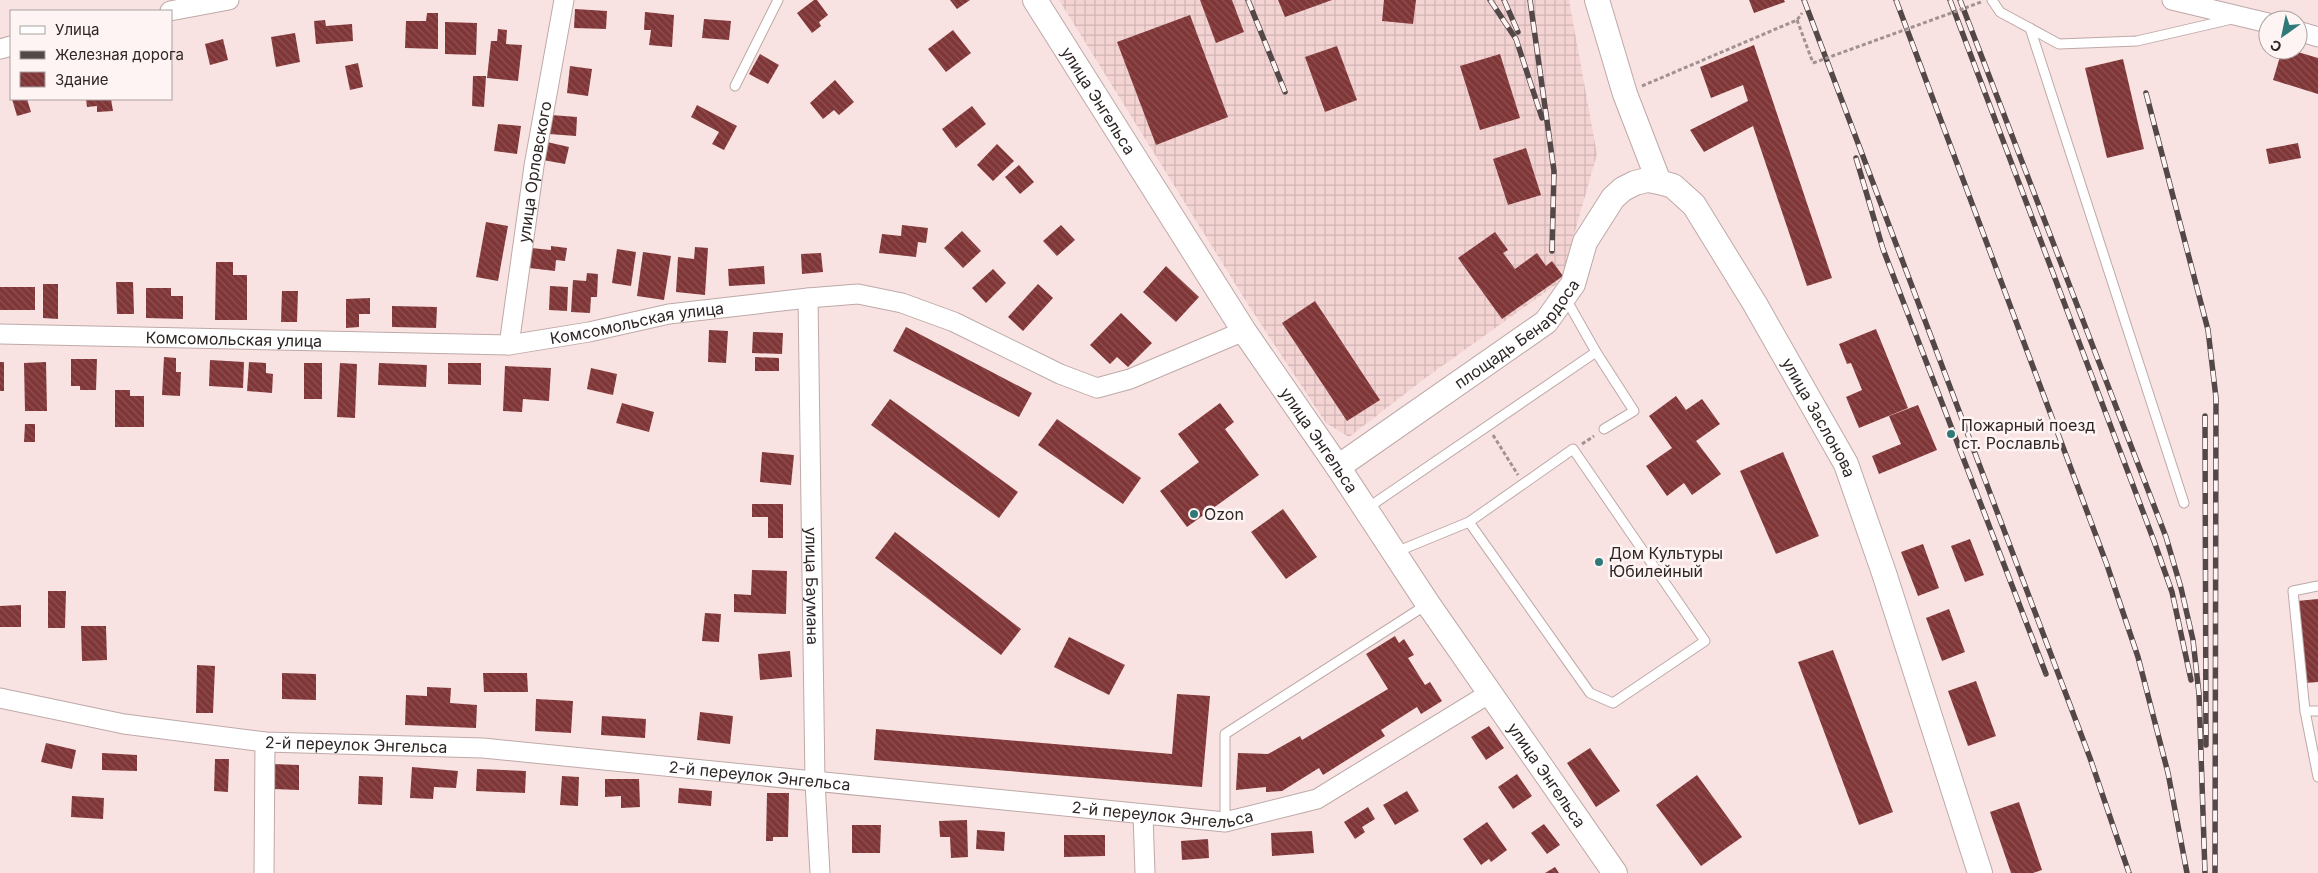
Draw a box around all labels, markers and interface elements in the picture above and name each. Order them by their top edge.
legend [10,10,172,100]
north arrow [2258,10,2308,60]
text: Улица [55,20,99,39]
text: С [2267,36,2285,56]
street label: улица Энгельса [1057,43,1140,158]
text: Железная дорога [55,45,184,64]
text: Здание [55,70,109,89]
street label: улица Орловского [513,99,556,244]
street label: площадь Бенардоса [1450,275,1583,393]
street label: Комсомольская улица [548,298,725,348]
street label: Комсомольская улица [145,327,322,351]
street label: улица Заслонова [1778,354,1860,480]
street label: улица Энгельса [1276,384,1362,497]
place label: Пожарный поезд ст. Рославль [1961,415,2095,453]
marker: Пожарный поезд ст. Рославль [1945,428,1957,440]
place label: Ozon [1204,504,1244,524]
marker: Ozon [1188,508,1200,520]
street label: улица Баумана [801,527,823,645]
place label: Дом Культуры Юбилейный [1609,543,1723,581]
marker: Дом Культуры Юбилейный [1593,556,1605,568]
street label: улица Энгельса [1503,719,1590,831]
street label: 2-й переулок Энгельса [265,732,448,757]
street label: 2-й переулок Энгельса [668,757,851,795]
street label: 2-й переулок Энгельса [1071,797,1255,832]

